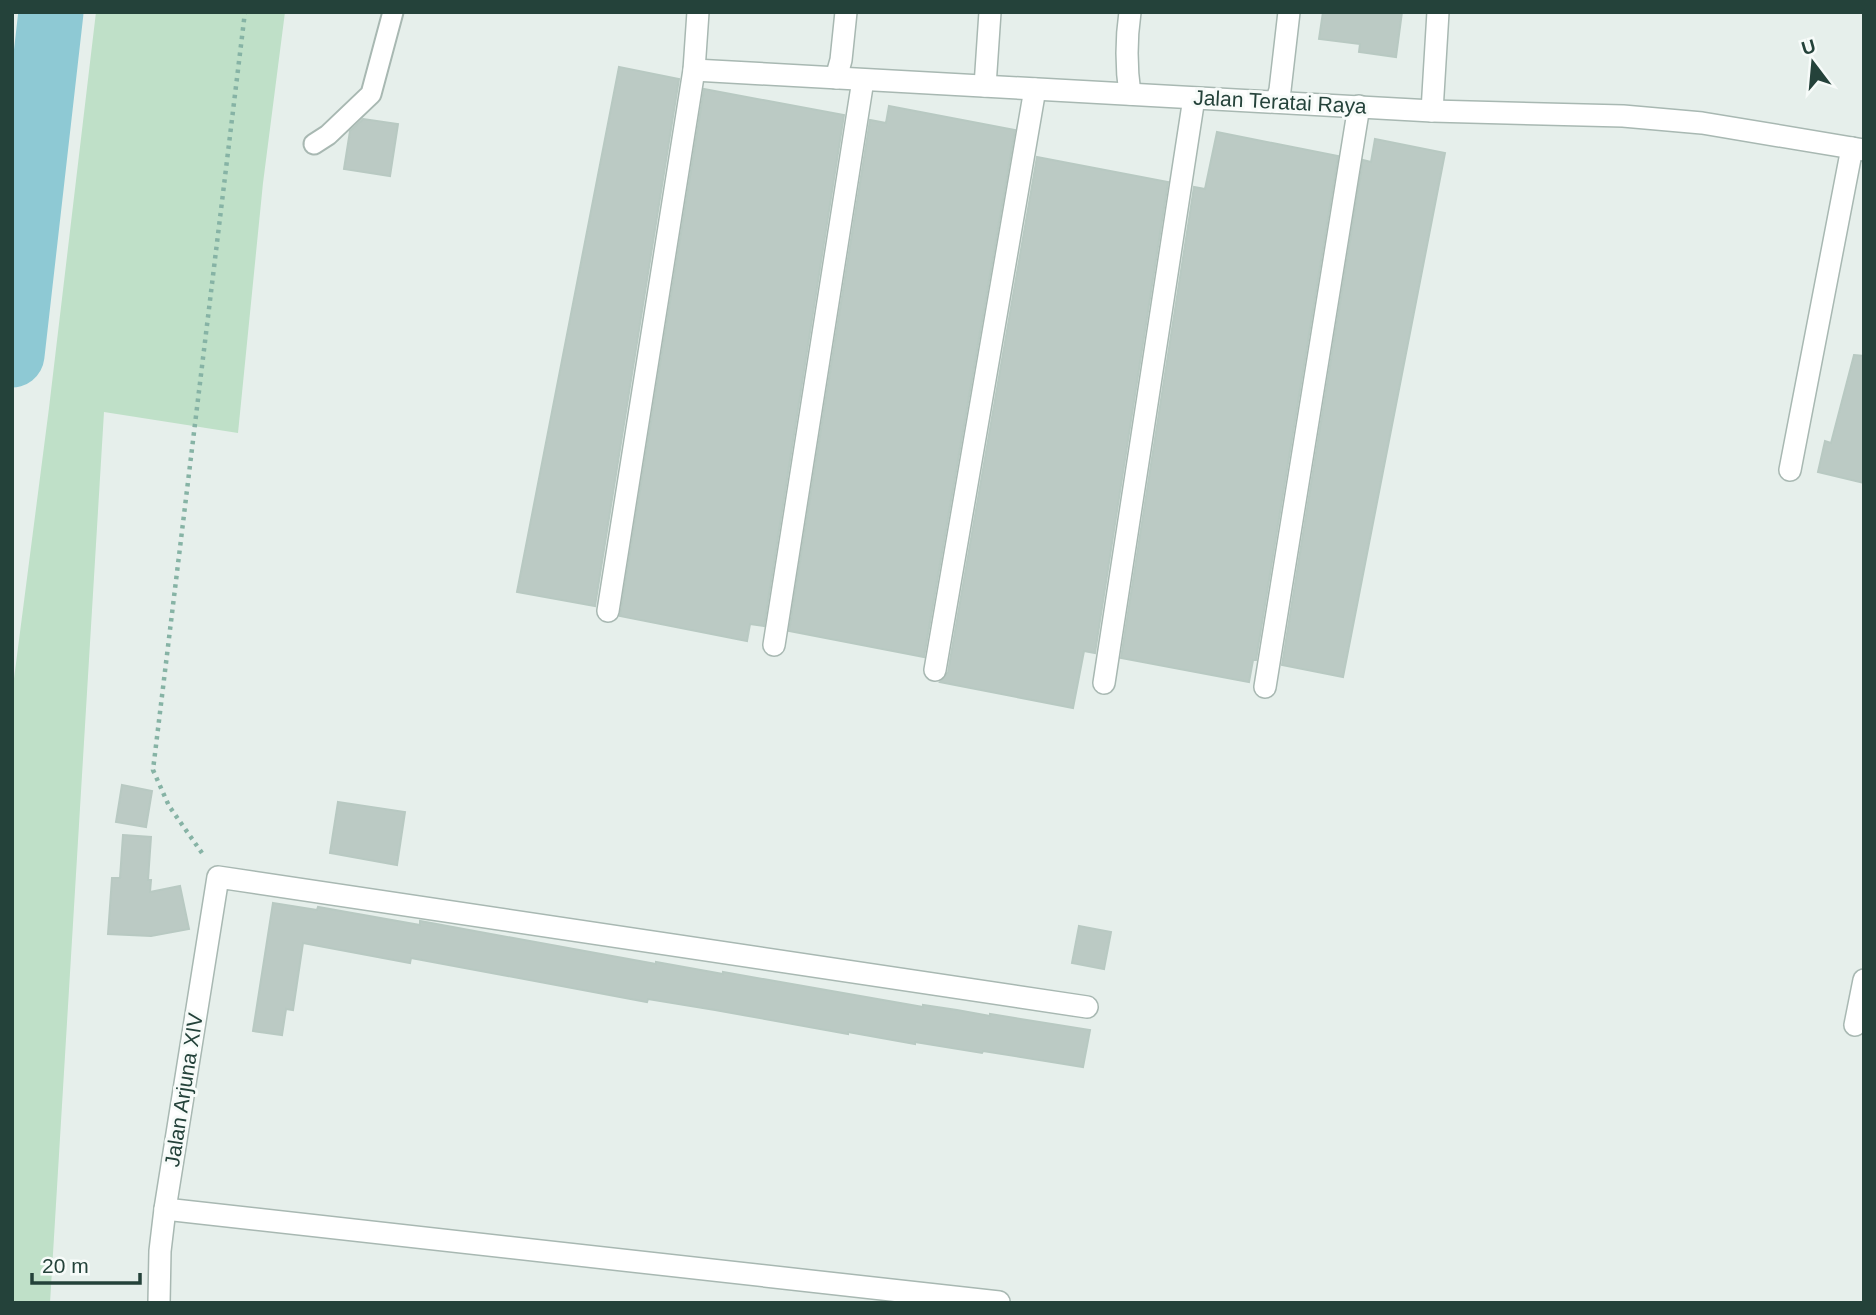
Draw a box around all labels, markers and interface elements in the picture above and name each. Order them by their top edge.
north arrow [1778,28,1848,98]
text: U [1799,35,1818,59]
street label: Jalan Teratai Raya [1193,85,1368,118]
street label: Jalan Arjuna XIV [160,1011,207,1168]
scale bar [32,1242,140,1286]
text: 20 m [42,1254,89,1277]

